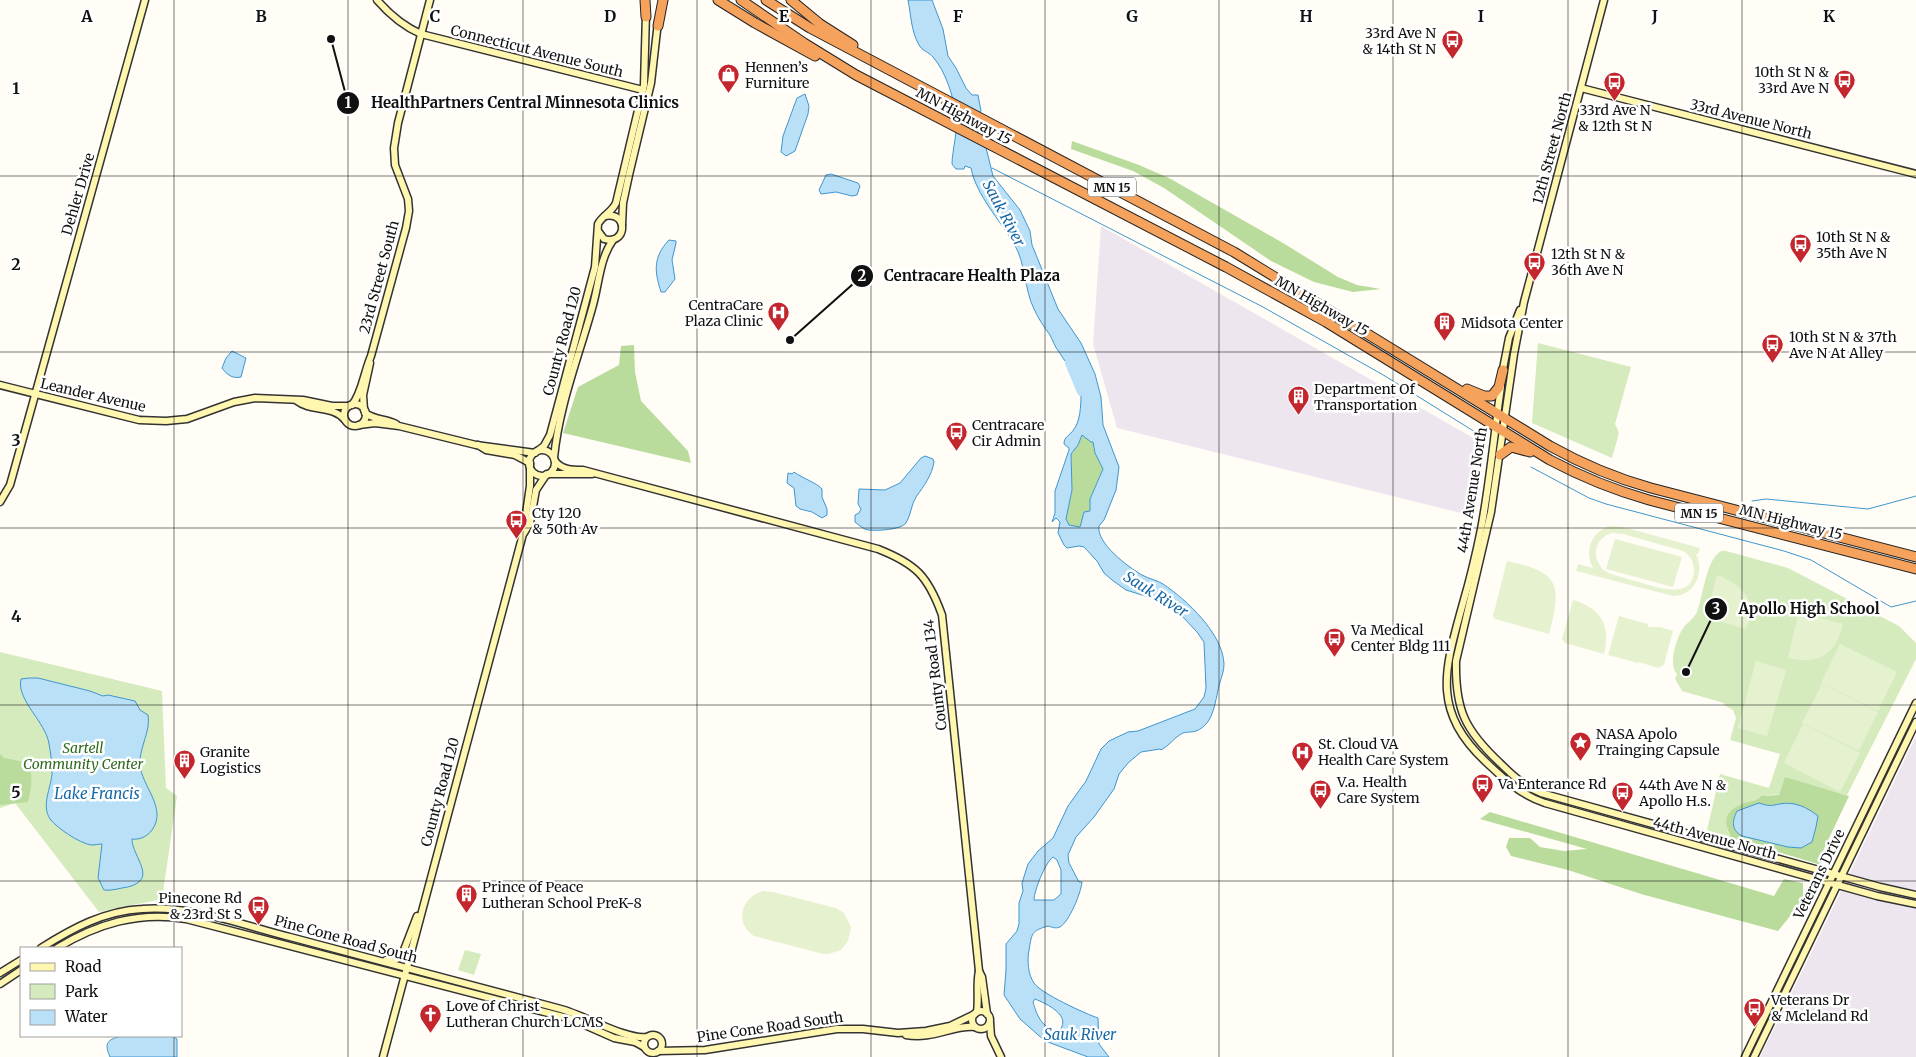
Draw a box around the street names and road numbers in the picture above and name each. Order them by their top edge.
street label: Connecticut Avenue South [449,21,625,81]
street label: MN Highway 15 [913,83,1015,149]
street label: 12th Street North [1528,90,1576,206]
street label: 33rd Avenue North [1688,95,1814,143]
street label: Dehler Drive [58,151,98,237]
road number: MN 15 [1088,178,1136,196]
street label: 23rd Street South [355,218,403,336]
street label: MN Highway 15 [1272,272,1372,340]
street label: County Road 120 [539,284,585,398]
street label: Leander Avenue [39,374,147,416]
street label: 44th Avenue North [1453,426,1491,554]
street label: MN Highway 15 [1738,501,1844,543]
road number: MN 15 [1675,503,1723,522]
street label: County Road 134 [919,618,951,731]
street label: County Road 120 [417,735,463,849]
street label: 44th Avenue North [1651,813,1779,863]
street label: Veterans Drive [1789,826,1849,923]
street label: Pine Cone Road South [272,911,420,967]
street label: Pine Cone Road South [696,1008,844,1046]

